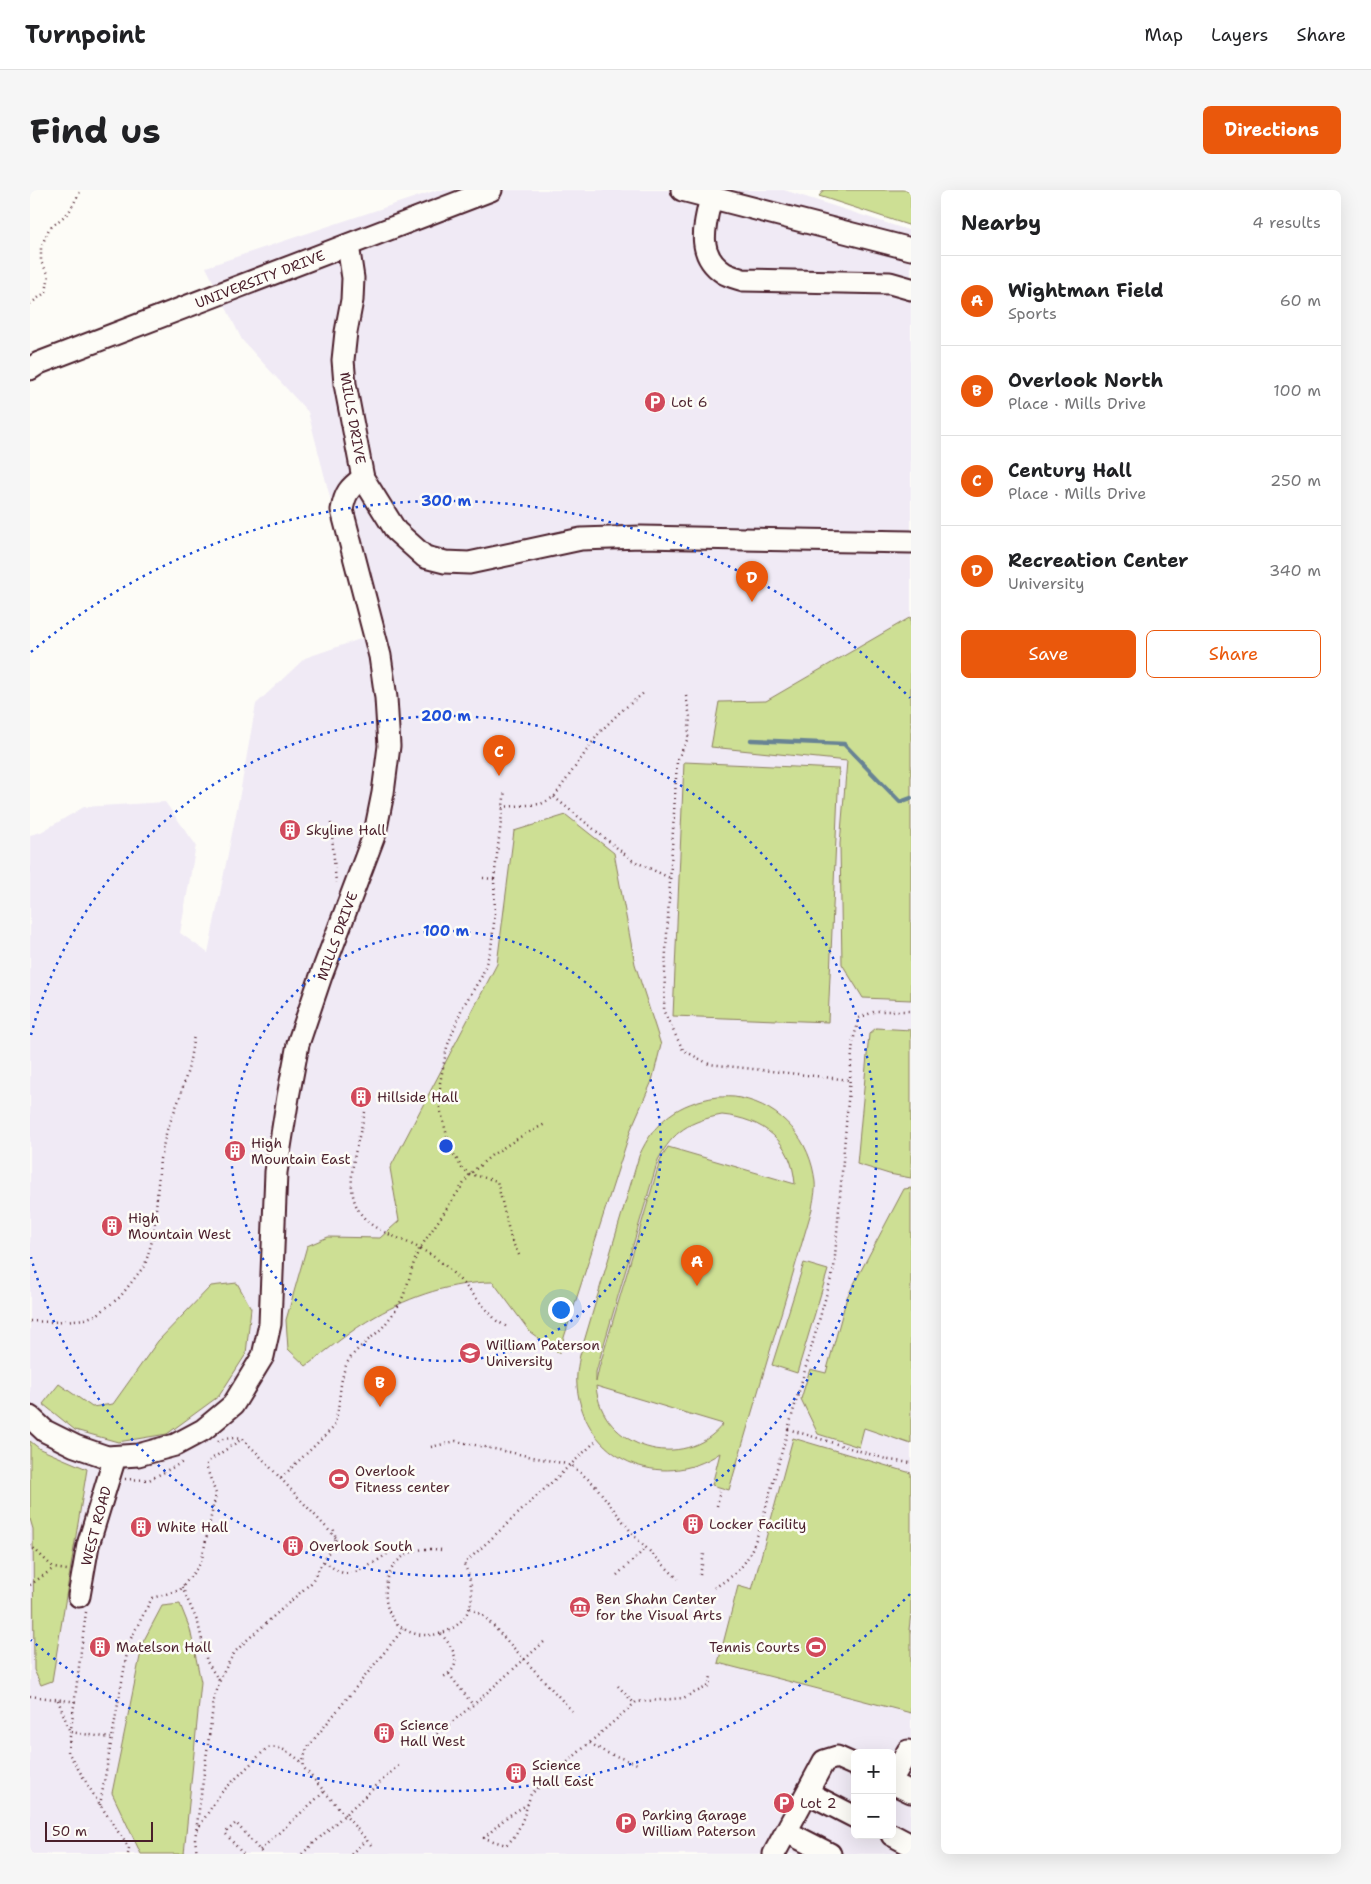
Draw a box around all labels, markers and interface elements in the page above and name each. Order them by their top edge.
text: Turnpoint [25,19,146,51]
text: Map [1145,23,1183,47]
text: Layers [1211,23,1268,47]
text: Share [1296,23,1346,47]
button: Directions [1203,106,1341,154]
text: Find us [30,107,161,154]
text: Nearby [961,209,1041,237]
text: 4 results [1252,212,1321,233]
street label: UNIVERSITY DRIVE [193,246,328,312]
text: Wightman Field [1008,278,1164,303]
text: A [971,290,983,311]
text: 60 m [1280,290,1321,311]
text: Sports [1008,303,1057,324]
text: Overlook North [1008,368,1163,393]
street label: MILLS DRIVE [336,370,370,466]
text: B [972,380,982,401]
text: 100 m [1273,380,1321,401]
parking icon: Lot 6 [643,390,667,414]
place label: Lot 6 [671,393,707,411]
text: Place · Mills Drive [1008,393,1146,414]
text: Century Hall [1008,458,1132,483]
text: C [972,470,982,491]
text: 250 m [1270,470,1321,491]
text: Place · Mills Drive [1008,483,1146,504]
text: 300 m [421,491,471,511]
text: Recreation Center [1008,548,1189,573]
text: D [971,560,983,581]
text: 340 m [1269,560,1321,581]
pin: D [736,561,768,602]
text: University [1008,573,1084,594]
button: Save [961,630,1136,678]
button: Share [1146,630,1321,678]
text: 200 m [421,706,471,726]
pin: C [483,735,515,776]
building icon: Skyline Hall [278,818,302,842]
place label: Skyline Hall [306,821,386,839]
street label: MILLS DRIVE [313,889,362,983]
text: 100 m [423,921,469,941]
building icon: Hillside Hall [349,1085,373,1109]
place label: Hillside Hall [377,1088,459,1106]
place label: High Mountain East [251,1134,351,1168]
centre of rings [437,1137,455,1155]
building icon: High Mountain East [223,1139,247,1163]
place label: High Mountain West [128,1209,231,1243]
building icon: High Mountain West [100,1214,124,1238]
pin: A [681,1245,713,1286]
your location [548,1297,574,1323]
place label: William Paterson University [486,1336,600,1370]
school or university icon: William Paterson University [458,1341,482,1365]
pin: B [364,1366,396,1407]
place label: Overlook Fitness center [355,1462,450,1496]
sports icon: Overlook Fitness center [327,1467,351,1491]
street label: WEST ROAD [77,1484,115,1568]
building icon: Locker Facility [681,1512,705,1536]
building icon: White Hall [129,1515,153,1539]
place label: Locker Facility [709,1515,806,1533]
place label: White Hall [157,1518,229,1536]
building icon: Overlook South [281,1534,305,1558]
place label: Overlook South [309,1537,413,1555]
place label: Ben Shahn Center for the Visual Arts [596,1590,722,1624]
museum icon: Ben Shahn Center for the Visual Arts [568,1595,592,1619]
building icon: Matelson Hall [88,1635,112,1659]
sports icon: Tennis Courts [804,1635,828,1659]
place label: Matelson Hall [116,1638,212,1656]
place label: Tennis Courts [709,1638,800,1656]
place label: Science Hall West [400,1716,465,1750]
building icon: Science Hall West [372,1721,396,1745]
map controls [851,1749,896,1839]
button: + [851,1749,896,1794]
place label: Science Hall East [532,1756,594,1790]
building icon: Science Hall East [504,1761,528,1785]
parking icon: Lot 2 [772,1791,796,1815]
place label: Lot 2 [800,1794,836,1812]
button: − [851,1794,896,1839]
place label: Parking Garage William Paterson [642,1806,756,1840]
parking icon: Parking Garage William Paterson [614,1811,638,1835]
scale bar [45,1819,152,1842]
text: 50 m [52,1822,87,1840]

